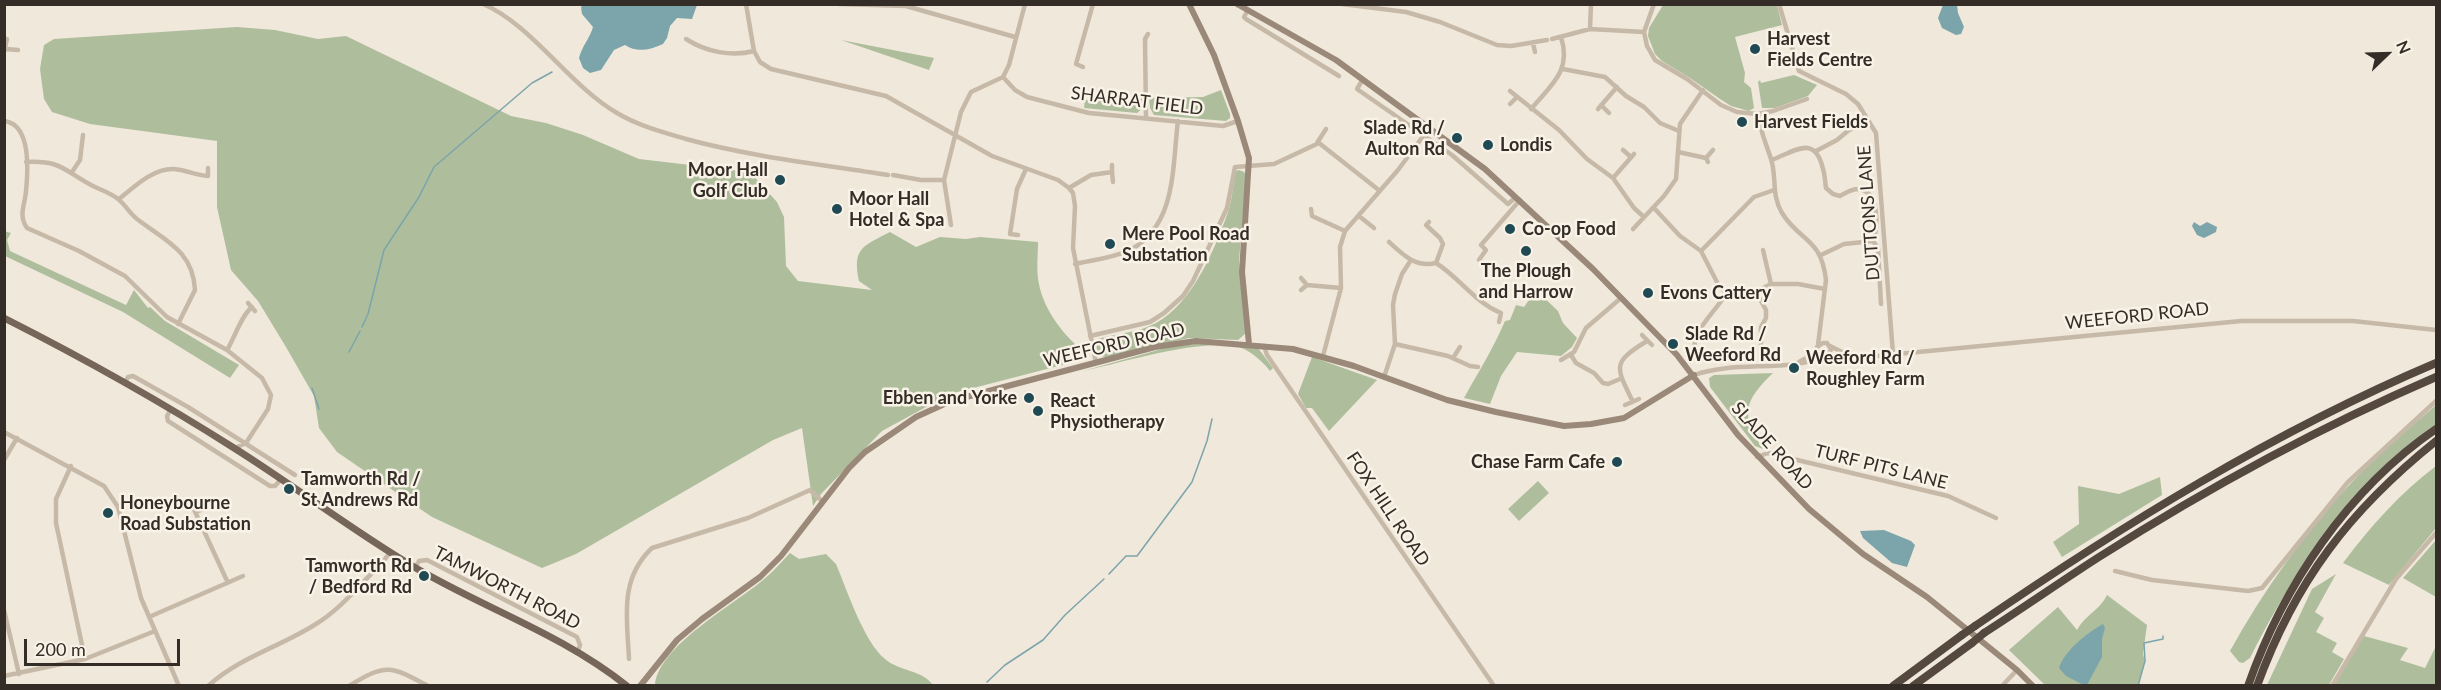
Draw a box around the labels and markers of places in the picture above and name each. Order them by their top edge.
place label: Harvest Fields Centre [1767,28,1872,70]
marker: Harvest Fields Centre [1748,42,1762,56]
place label: Harvest Fields [1754,111,1868,133]
marker: Harvest Fields [1735,115,1749,129]
place label: Slade Rd / Aulton Rd [1363,117,1445,160]
marker: Slade Rd / Aulton Rd [1450,131,1464,145]
place label: Londis [1500,134,1552,156]
marker: Londis [1481,138,1495,152]
place label: Moor Hall Golf Club [688,159,768,201]
marker: Moor Hall Golf Club [773,173,787,187]
place label: Moor Hall Hotel & Spa [849,188,944,230]
marker: Moor Hall Hotel & Spa [830,202,844,216]
place label: Co-op Food [1522,218,1616,240]
marker: Co-op Food [1503,222,1517,236]
place label: Mere Pool Road Substation [1122,223,1250,266]
marker: Mere Pool Road Substation [1103,237,1117,251]
marker: The Plough and Harrow [1519,244,1533,258]
place label: The Plough and Harrow [1479,260,1573,302]
place label: Evons Cattery [1660,282,1771,304]
marker: Evons Cattery [1641,286,1655,300]
place label: Slade Rd / Weeford Rd [1685,323,1781,366]
marker: Slade Rd / Weeford Rd [1666,337,1680,351]
place label: Weeford Rd / Roughley Farm [1806,347,1925,389]
marker: Weeford Rd / Roughley Farm [1787,361,1801,375]
place label: Ebben and Yorke [883,387,1017,409]
place label: React Physiotherapy [1050,390,1165,432]
marker: Ebben and Yorke [1022,391,1036,405]
marker: React Physiotherapy [1031,404,1045,418]
place label: Chase Farm Cafe [1471,451,1605,473]
marker: Chase Farm Cafe [1610,455,1624,469]
place label: Tamworth Rd / St Andrews Rd [301,468,421,510]
marker: Tamworth Rd / St Andrews Rd [282,482,296,496]
place label: Honeybourne Road Substation [120,492,251,534]
marker: Honeybourne Road Substation [101,506,115,520]
place label: Tamworth Rd / Bedford Rd [305,555,412,598]
marker: Tamworth Rd / Bedford Rd [417,569,431,583]

